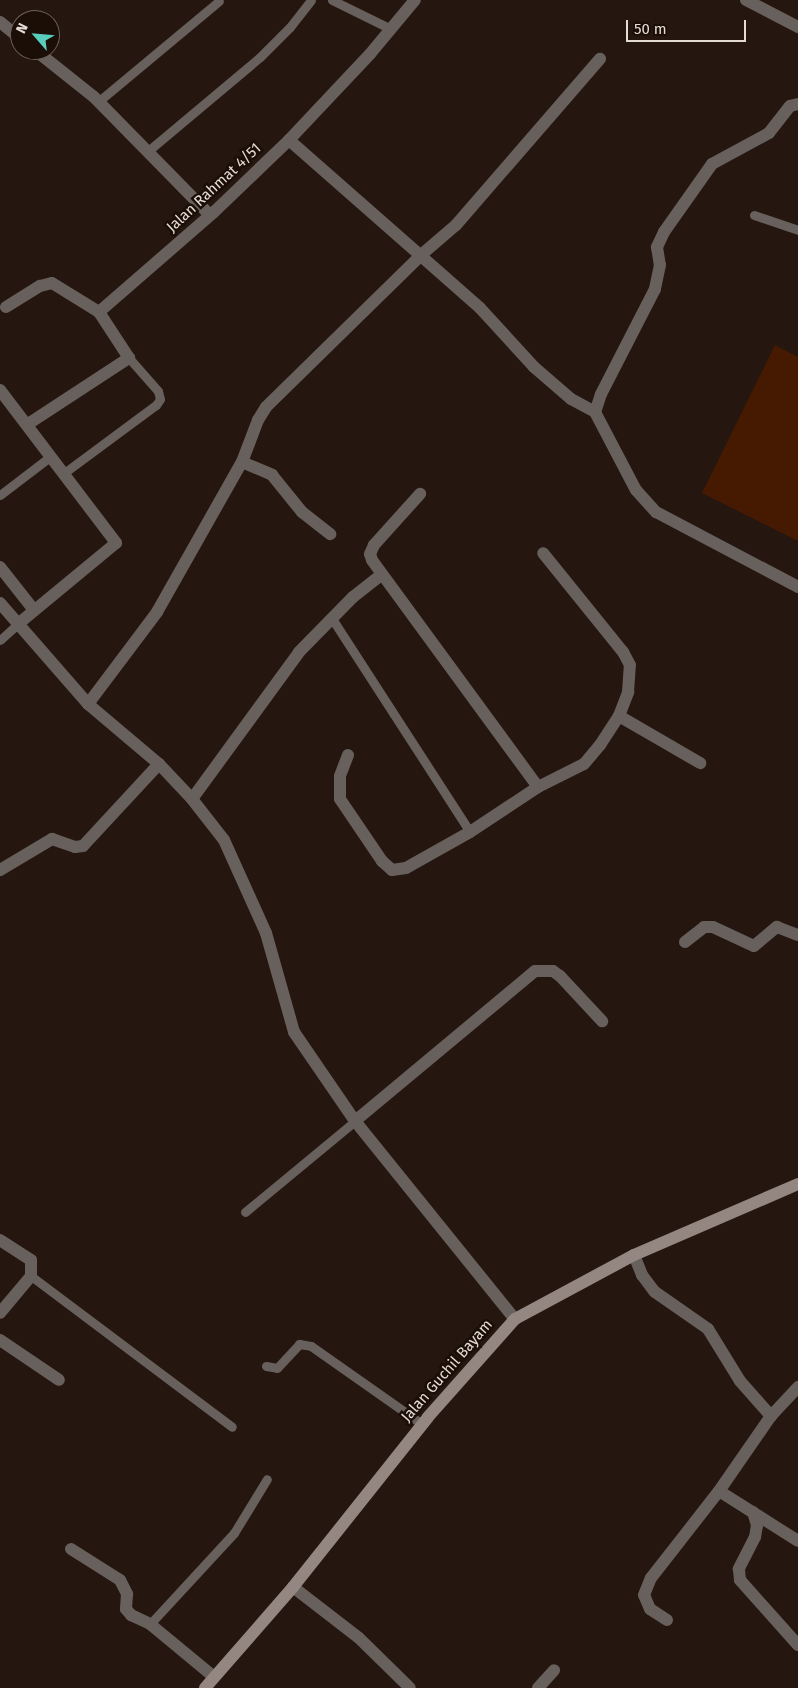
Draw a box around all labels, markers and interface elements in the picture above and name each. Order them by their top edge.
north arrow [10,10,60,60]
scale bar [628,10,748,42]
text: N [12,20,32,36]
text: 50 m [634,20,667,38]
street label: Jalan Rahmat 4/51 [163,140,265,236]
street label: Jalan Guchil Bayam [398,1316,496,1426]

